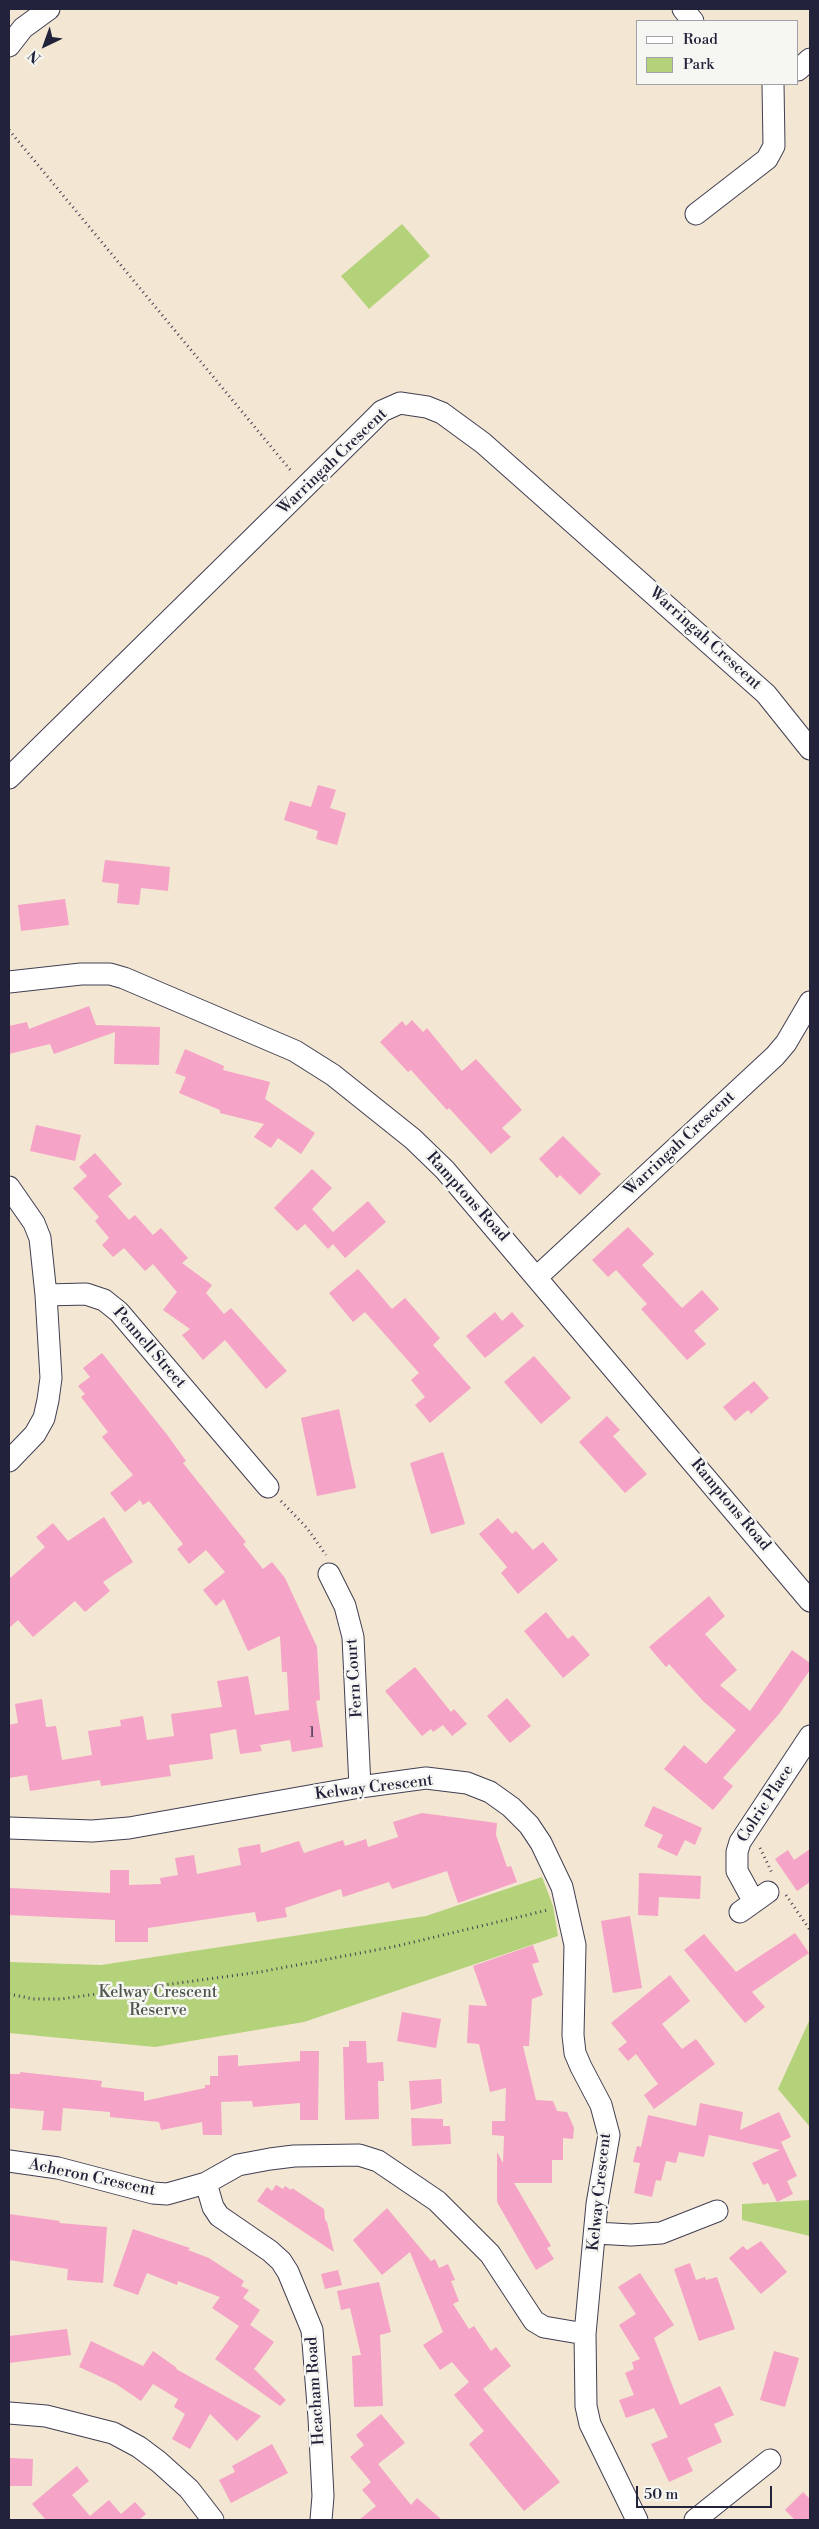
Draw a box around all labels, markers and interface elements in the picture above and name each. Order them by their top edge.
north arrow [20,20,70,70]
legend [636,20,799,85]
text: Road [683,30,718,49]
text: N [25,46,45,67]
text: Park [683,55,714,74]
street label: Warringah Crescent [274,405,392,519]
street label: Warringah Crescent [645,584,765,694]
street label: Warringah Crescent [621,1088,739,1200]
street label: Ramptons Road [422,1148,512,1246]
street label: Pennell Street [109,1303,189,1393]
street label: Ramptons Road [686,1455,774,1555]
street label: Fern Court [343,1638,367,1718]
house number: 1 [309,1726,315,1742]
street label: Colric Place [734,1762,798,1846]
street label: Kelway Crescent [314,1771,434,1805]
park label: Kelway Crescent Reserve [99,1983,217,2021]
street label: Kelway Crescent [584,2132,616,2252]
street label: Acheron Crescent [27,2155,157,2201]
street label: Heacham Road [303,2336,329,2446]
scale bar [639,2476,775,2508]
text: 50 m [644,2485,678,2504]

